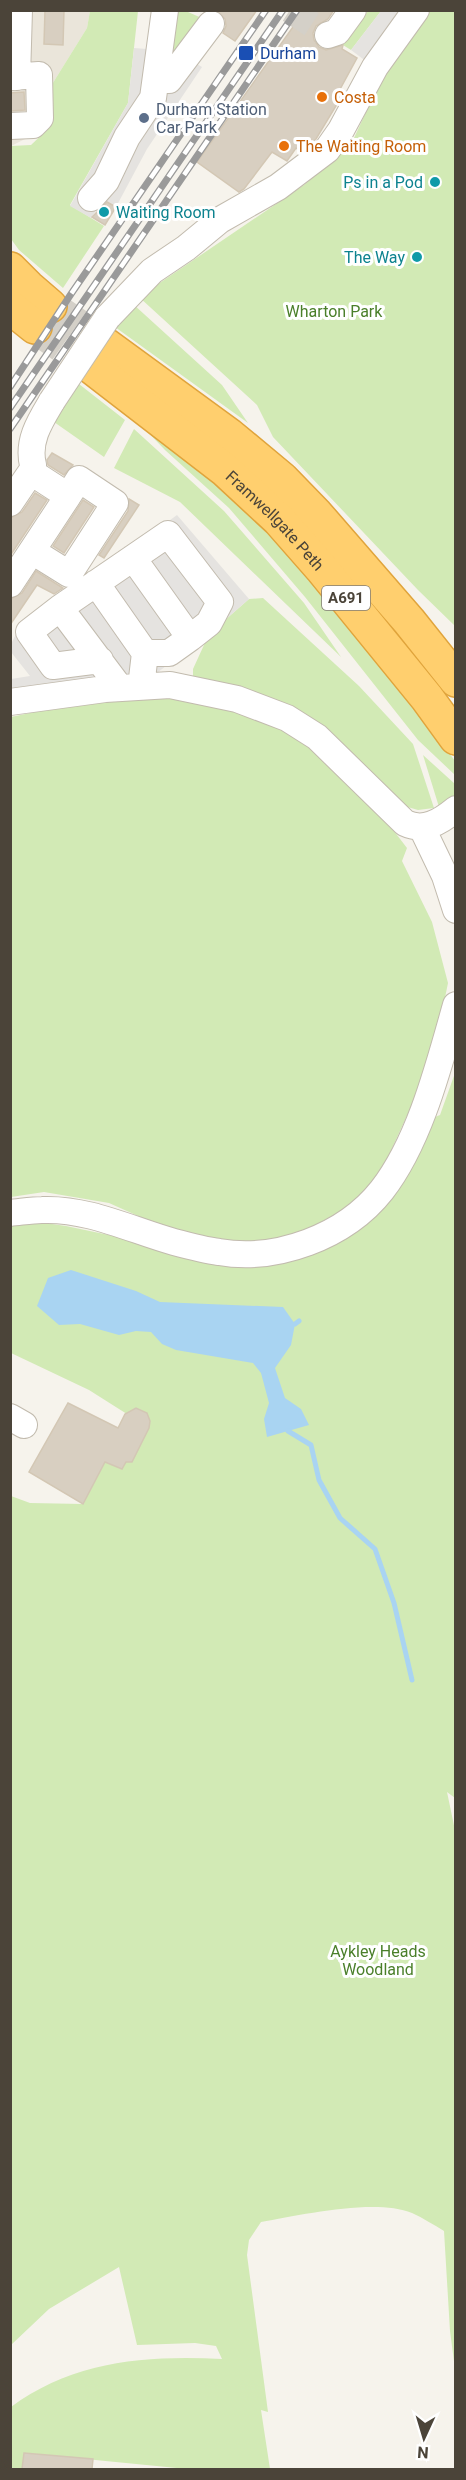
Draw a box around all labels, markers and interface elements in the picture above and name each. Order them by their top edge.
marker: Durham [237,44,255,62]
place label: Durham [260,44,316,63]
place label: Costa [334,88,376,107]
marker: Costa [315,90,329,104]
place label: Durham Station Car Park [156,100,267,137]
marker: Durham Station Car Park [137,111,151,125]
place label: The Waiting Room [296,137,426,156]
marker: The Waiting Room [277,139,291,153]
place label: Ps in a Pod [343,173,423,192]
marker: Ps in a Pod [428,175,442,189]
place label: Waiting Room [116,203,216,222]
marker: Waiting Room [97,205,111,219]
place label: The Way [344,248,405,267]
marker: The Way [410,250,424,264]
park label: Wharton Park [286,302,383,321]
street label: Framwellgate Peth [222,467,328,575]
road number: A691 [322,586,370,610]
park label: Aykley Heads Woodland [330,1942,426,1979]
north arrow [394,2408,454,2468]
text: N [417,2443,429,2462]

